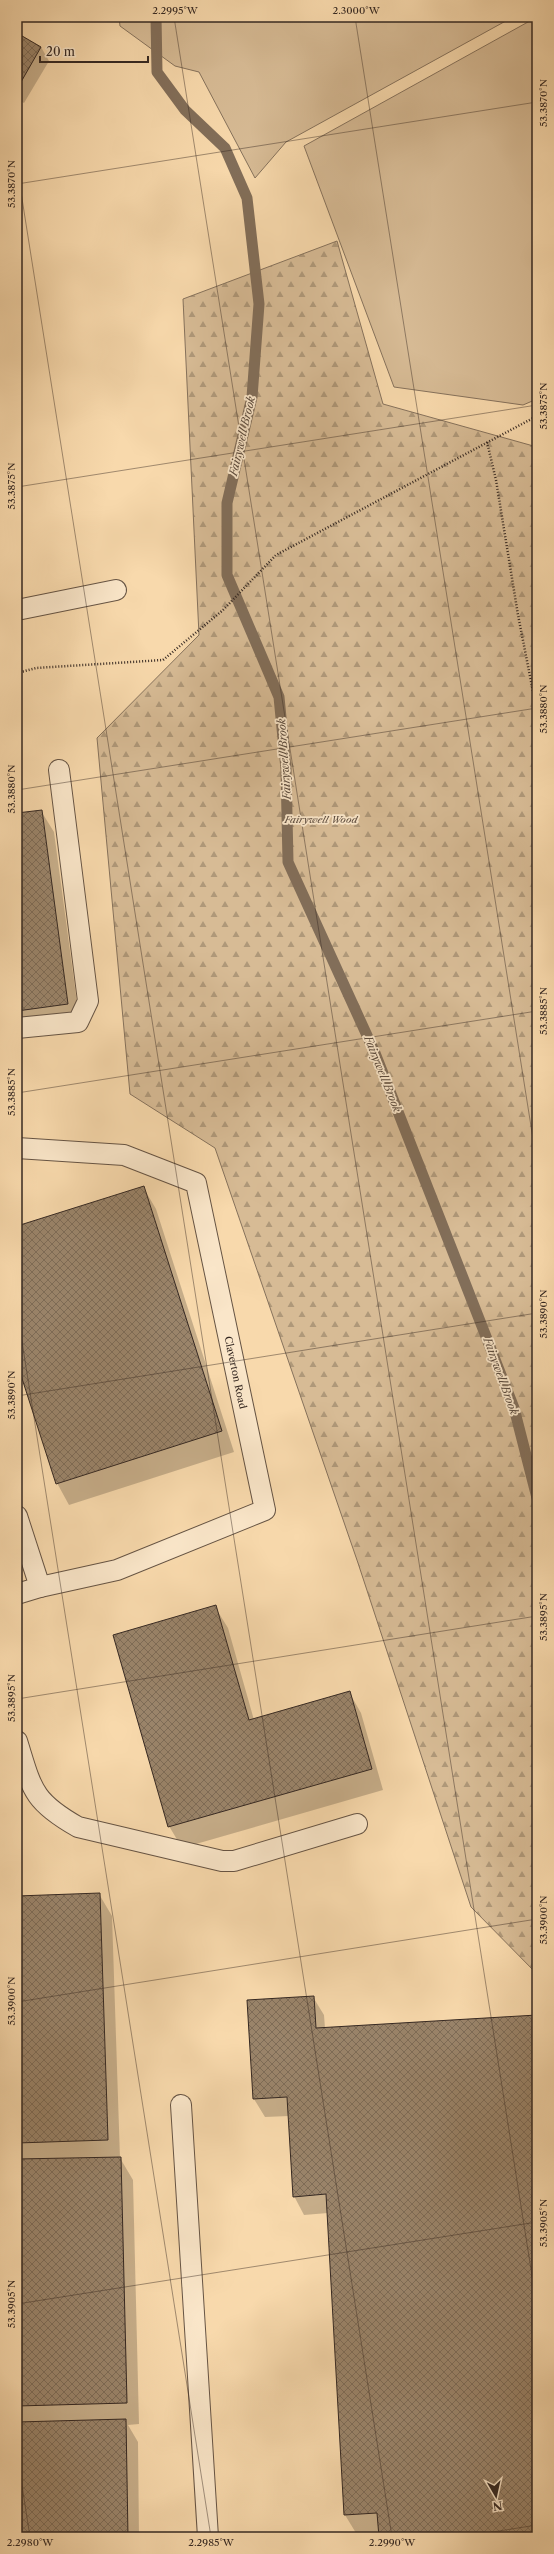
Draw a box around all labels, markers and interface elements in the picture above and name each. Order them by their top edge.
text: 2.2995°W [152,4,199,17]
text: 2.3000°W [332,4,381,17]
scale bar [40,38,148,64]
text: 20 m [46,44,75,59]
text: 53.3870°N [537,79,550,127]
text: 53.3870°N [5,160,18,208]
text: 53.3875°N [537,383,550,429]
water label: Fairywell Brook [226,395,258,478]
text: 53.3875°N [5,463,18,509]
text: 53.3880°N [537,685,550,733]
water label: Fairywell Brook [274,718,294,801]
text: 53.3880°N [5,765,18,813]
park label: Fairywell Wood [284,813,358,826]
text: 53.3885°N [537,987,550,1035]
water label: Fairywell Brook [361,1033,405,1115]
text: 53.3885°N [5,1068,18,1116]
text: 53.3890°N [537,1290,550,1338]
water label: Fairywell Brook [480,1334,522,1417]
street label: Claverton Road [221,1335,249,1410]
text: 53.3890°N [5,1371,18,1419]
text: 53.3895°N [537,1593,550,1641]
text: 53.3895°N [5,1674,18,1722]
text: 53.3900°N [537,1895,550,1945]
text: 53.3900°N [5,1976,18,2026]
text: 53.3905°N [537,2199,550,2247]
text: 53.3905°N [5,2280,18,2328]
north arrow [476,2476,516,2516]
text: N [491,2498,503,2514]
text: 2.2980°W [7,2536,54,2549]
text: 2.2985°W [188,2536,235,2549]
text: 2.2990°W [369,2536,416,2549]

